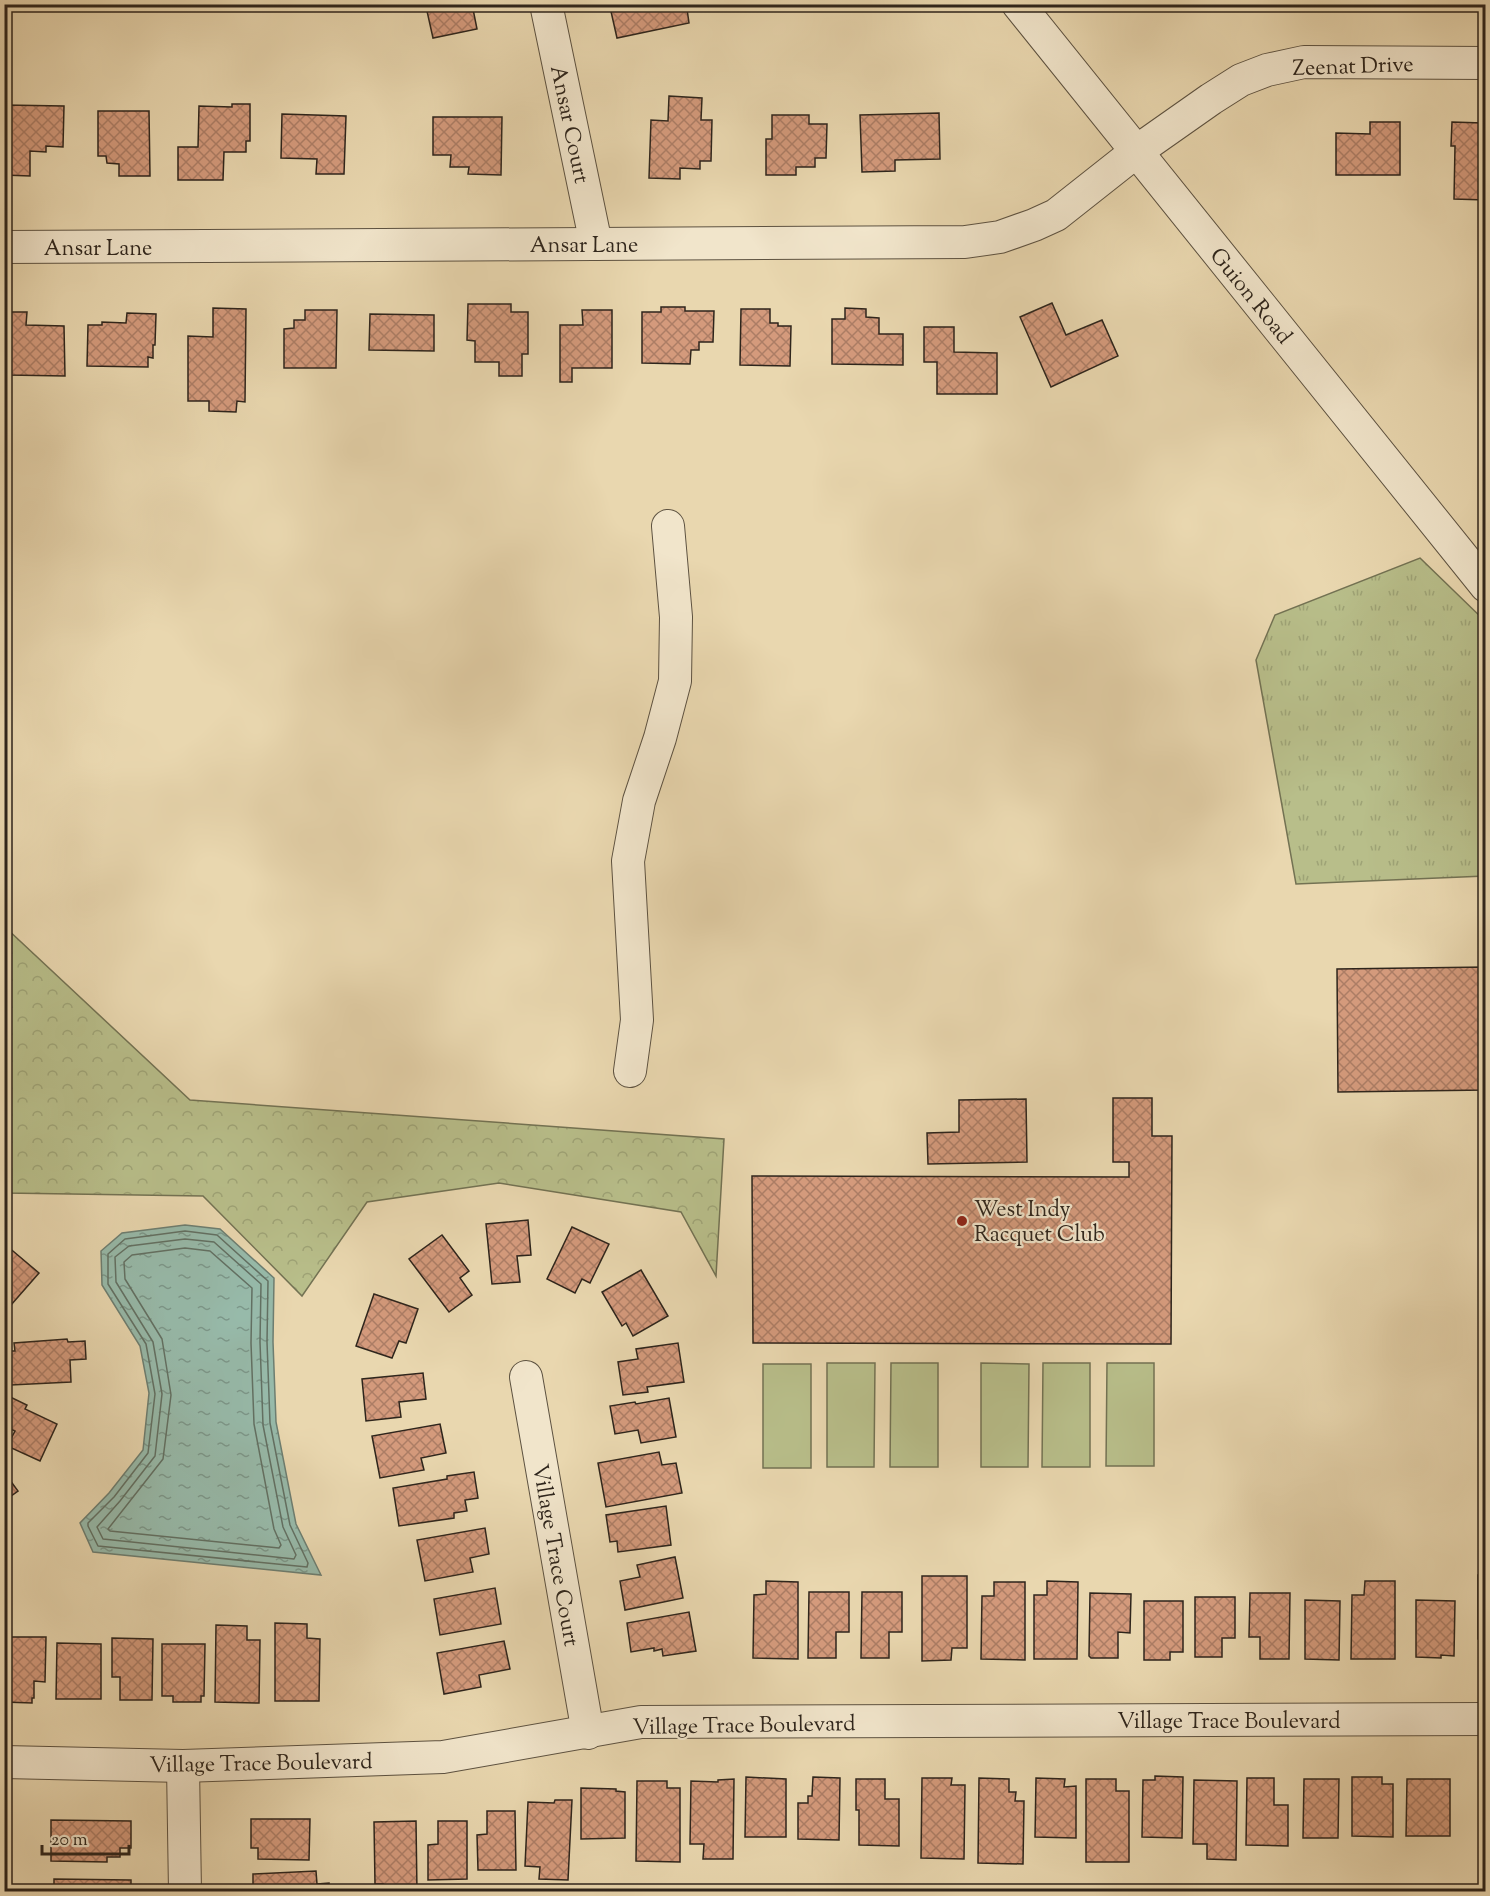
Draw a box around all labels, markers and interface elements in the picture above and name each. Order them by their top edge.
street label: Zeenat Drive [1292,50,1414,86]
street label: Ansar Court [540,63,596,187]
street label: Ansar Lane [530,231,638,263]
street label: Ansar Lane [44,234,152,266]
street label: Guion Road [1201,242,1299,352]
place label: West Indy Racquet Club [974,1195,1105,1252]
marker: West Indy Racquet Club [955,1214,969,1228]
street label: Village Trace Court [522,1462,586,1650]
street label: Village Trace Boulevard [1117,1707,1341,1739]
street label: Village Trace Boulevard [632,1709,856,1745]
street label: Village Trace Boulevard [149,1747,373,1783]
scale bar [42,1818,129,1856]
text: 20 m [51,1828,88,1854]

